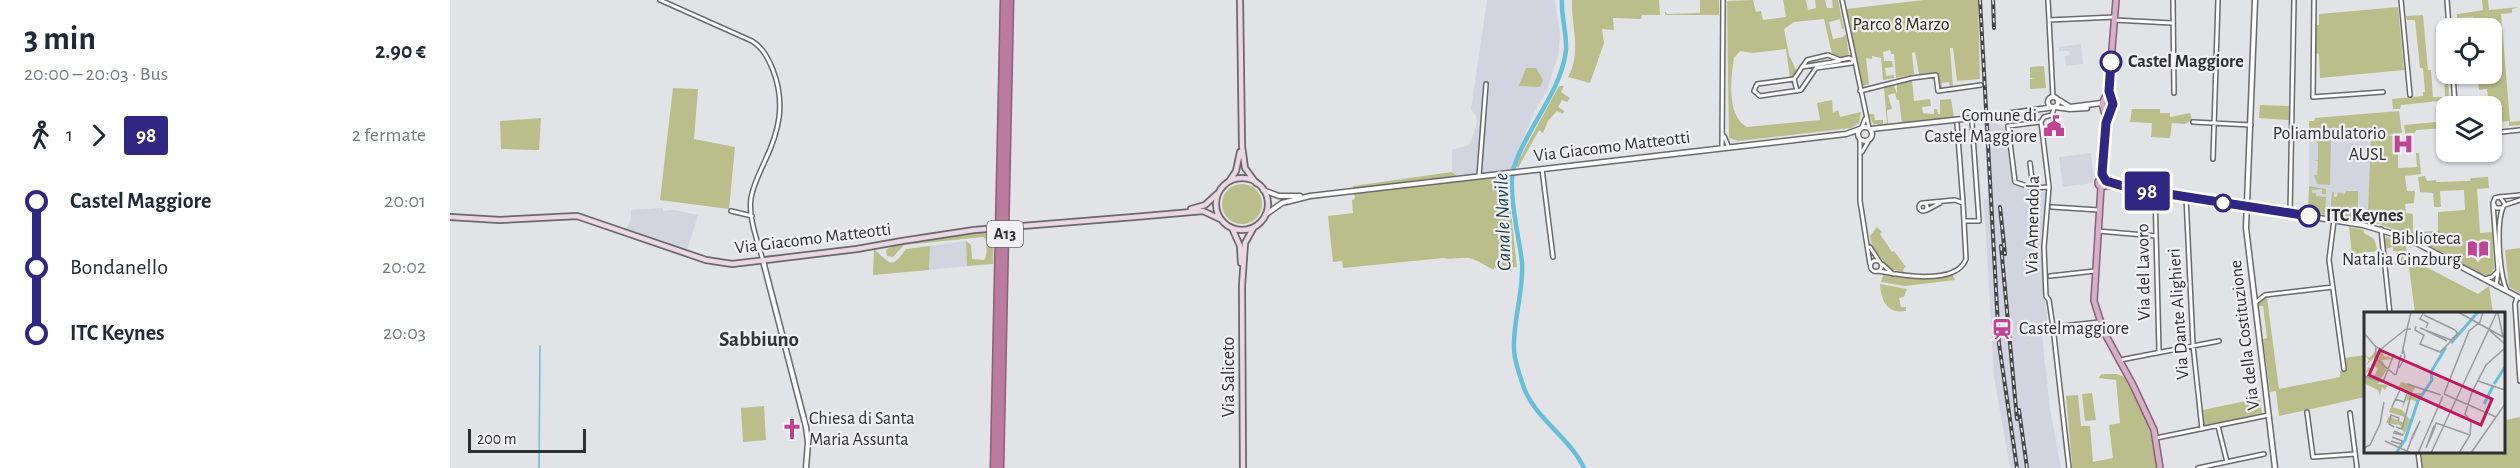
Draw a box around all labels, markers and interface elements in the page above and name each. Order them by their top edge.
park label: Parco 8 Marzo [1852,16,1950,34]
map controls [2436,18,2502,162]
button: locate [2436,18,2502,84]
text: 3 min [24,23,96,56]
text: 2.90 € [375,40,426,62]
marker: Castel Maggiore [2100,51,2122,73]
place label: Castel Maggiore [2128,53,2244,71]
text: 20:00 – 20:03 · Bus [24,64,168,84]
button: layers [2436,96,2502,162]
place label: Comune di Castel Maggiore [1924,107,2037,146]
public building icon: Comune di Castel Maggiore [2042,114,2066,138]
icon: walk [24,119,57,152]
icon: forward [82,119,115,152]
text: 1 [66,125,73,145]
text: 98 [136,125,156,146]
text: 2 fermate [352,125,426,145]
place label: Poliambulatorio AUSL [2273,125,2387,164]
street label: Via Giacomo Matteotti [1533,128,1691,166]
hospital icon: Poliambulatorio AUSL [2391,132,2415,156]
water label: Canale Navile [1491,172,1515,271]
line badge: 98 [2120,172,2174,210]
street label: Via Amendola [2023,175,2043,275]
text: 98 [2137,181,2157,202]
text: Castel Maggiore [70,190,212,212]
text: 20:01 [384,191,426,211]
unlabelled marker [2214,194,2232,212]
marker: ITC Keynes [2298,205,2320,227]
place label: ITC Keynes [2326,207,2403,225]
street label: Via Giacomo Matteotti [734,220,892,258]
road number: A13 [987,221,1023,247]
street label: Via del Lavoro [2134,223,2154,321]
place label: Biblioteca Natalia Ginzburg [2342,230,2461,269]
library icon: Biblioteca Natalia Ginzburg [2466,237,2490,261]
street label: Via Dante Alighieri [2165,248,2193,380]
text: Bondanello [70,256,168,278]
text: 20:02 [382,257,426,277]
street label: Via della Costituzione [2227,259,2263,411]
inset map [2364,312,2505,453]
station icon: Castelmaggiore [1990,317,2014,341]
place label: Castelmaggiore [2019,320,2129,338]
text: ITC Keynes [70,322,164,344]
text: 20:03 [383,323,426,343]
district label: Sabbiuno [719,329,799,350]
street label: Via Saliceto [1220,337,1238,417]
place label: Chiesa di Santa Maria Assunta [809,410,915,449]
church icon: Chiesa di Santa Maria Assunta [780,417,804,441]
scale bar [468,426,586,454]
text: 200 m [477,431,517,447]

